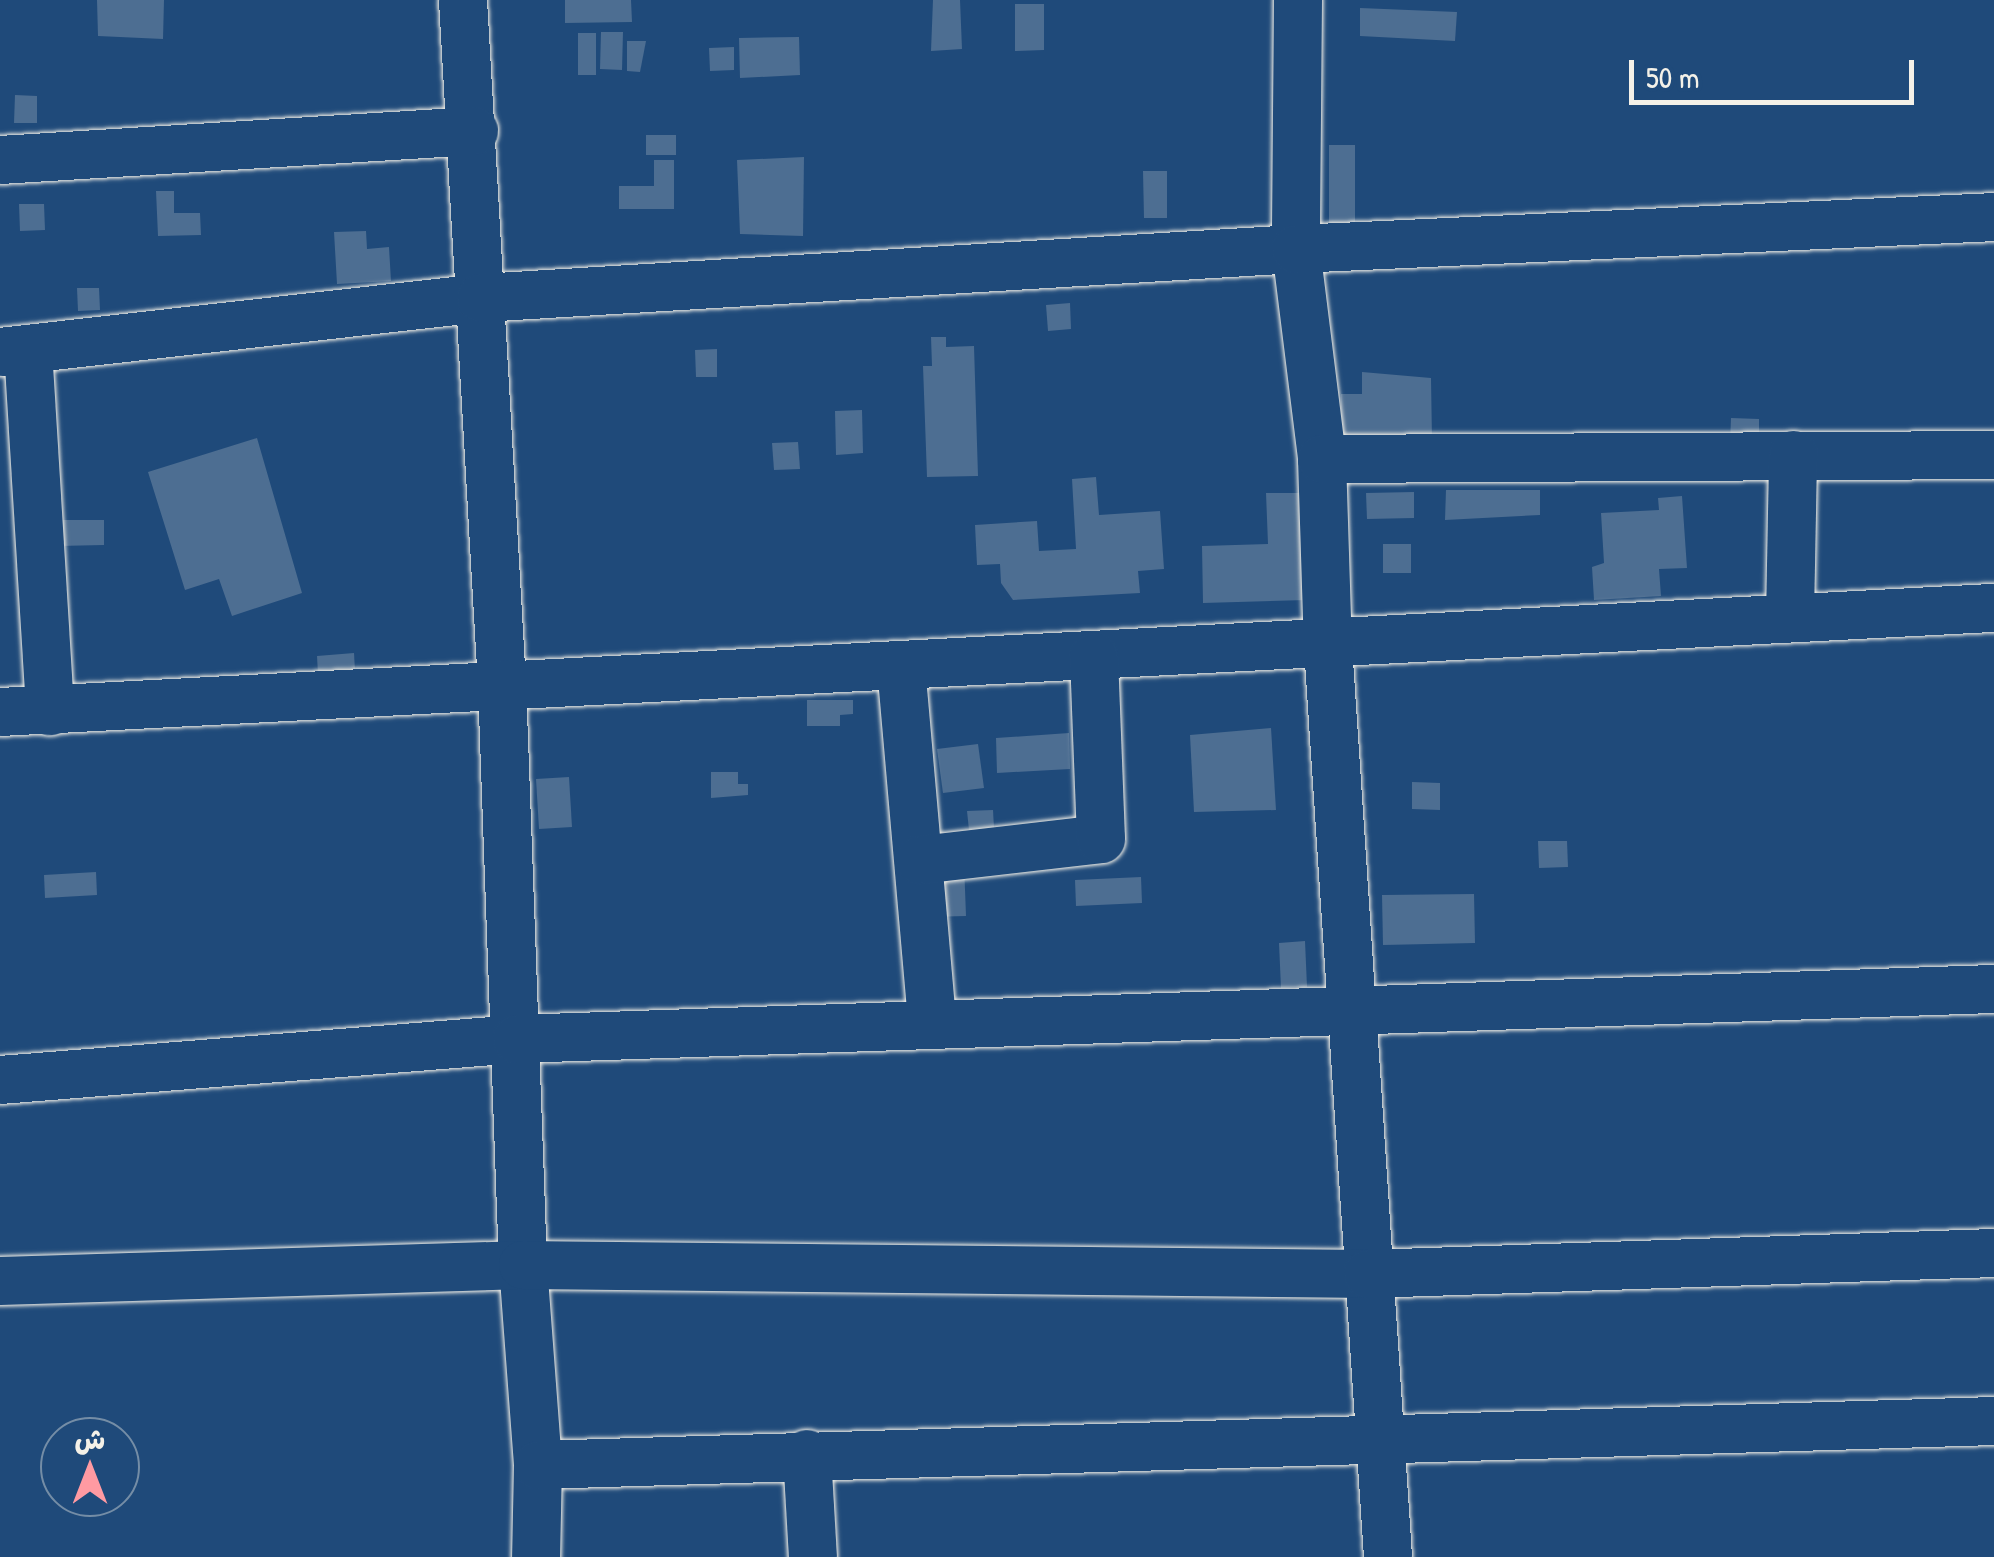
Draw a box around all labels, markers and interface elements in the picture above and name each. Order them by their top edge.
scale bar [1634,40,1919,102]
text: 50 m [1646,57,1699,97]
north arrow [40,1417,140,1517]
text: ش [75,1420,105,1458]

